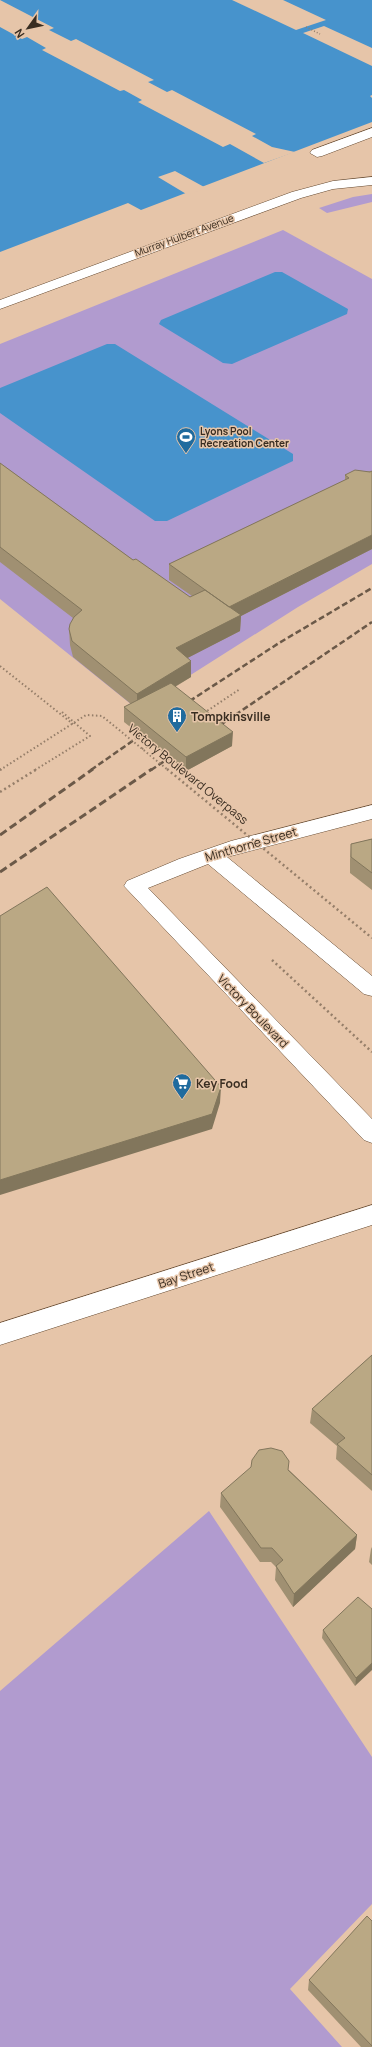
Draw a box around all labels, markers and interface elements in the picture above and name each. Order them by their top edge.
north arrow [8,8,48,48]
text: N [11,26,28,41]
street label: Murray Hulbert Avenue [132,210,236,259]
place label: Lyons Pool Recreation Center [200,424,289,450]
sports icon: Lyons Pool Recreation Center [175,426,197,454]
building icon: Tompkinsville [166,705,188,733]
place label: Tompkinsville [191,708,270,725]
street label: Victory Boulevard Overpass [124,720,252,828]
street label: Minthorne Street [203,823,299,865]
street label: Victory Boulevard [214,971,292,1051]
supermarket icon: Key Food [171,1072,193,1100]
place label: Key Food [196,1075,248,1092]
street label: Bay Street [156,1258,216,1292]

